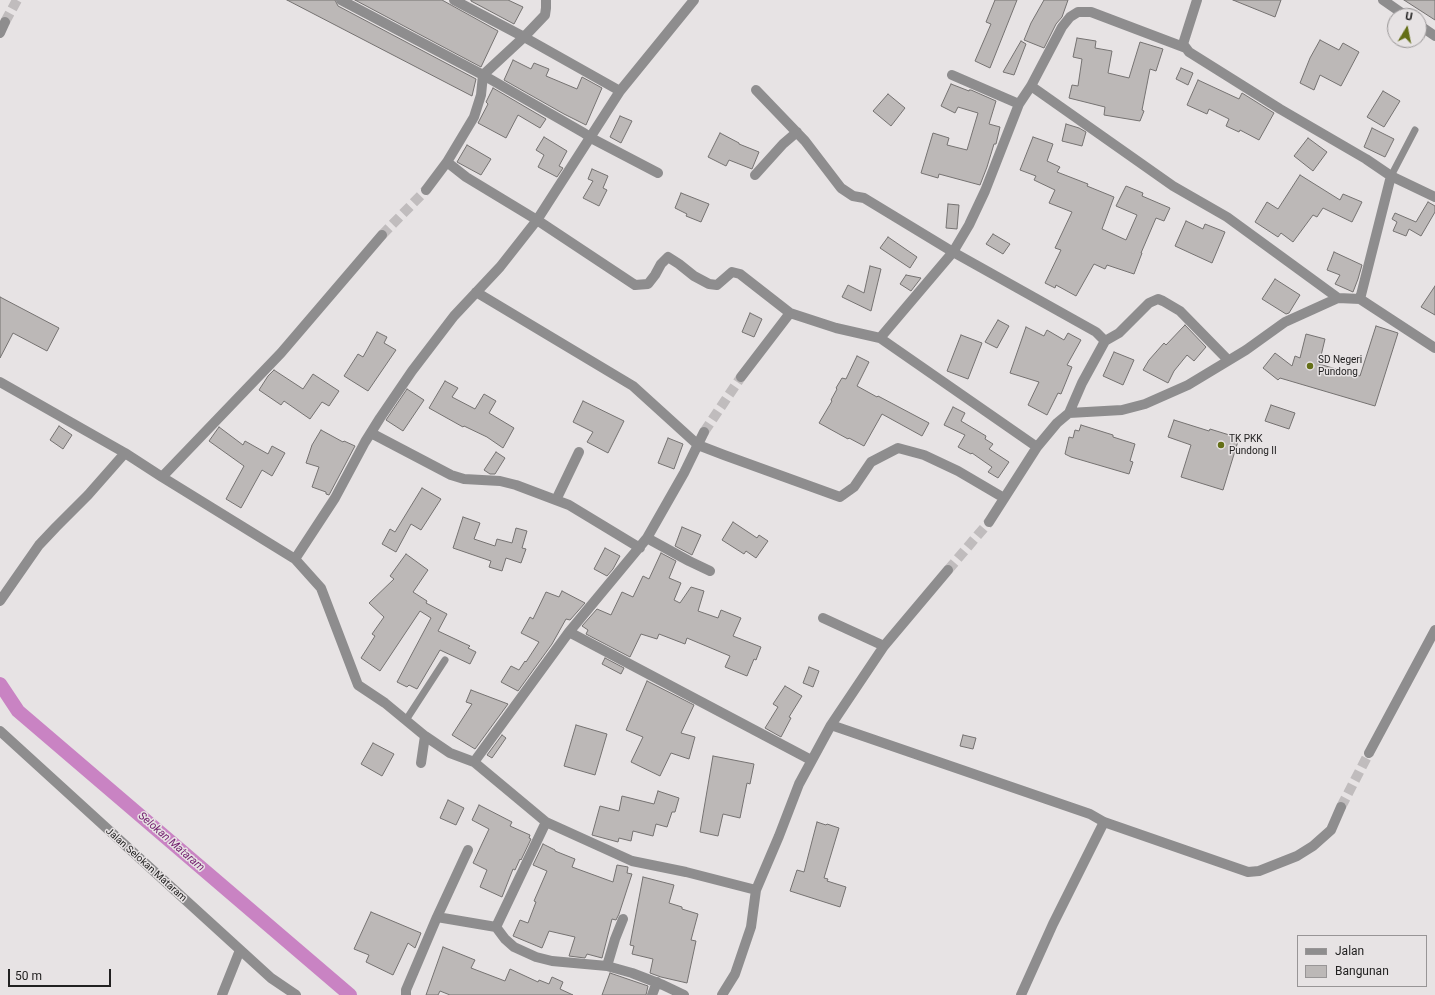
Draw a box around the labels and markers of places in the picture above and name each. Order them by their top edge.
place label: SD Negeri Pundong [1318,354,1362,378]
marker: SD Negeri Pundong [1305,361,1315,371]
place label: TK PKK Pundong II [1229,433,1277,456]
marker: TK PKK Pundong II [1216,440,1226,450]

